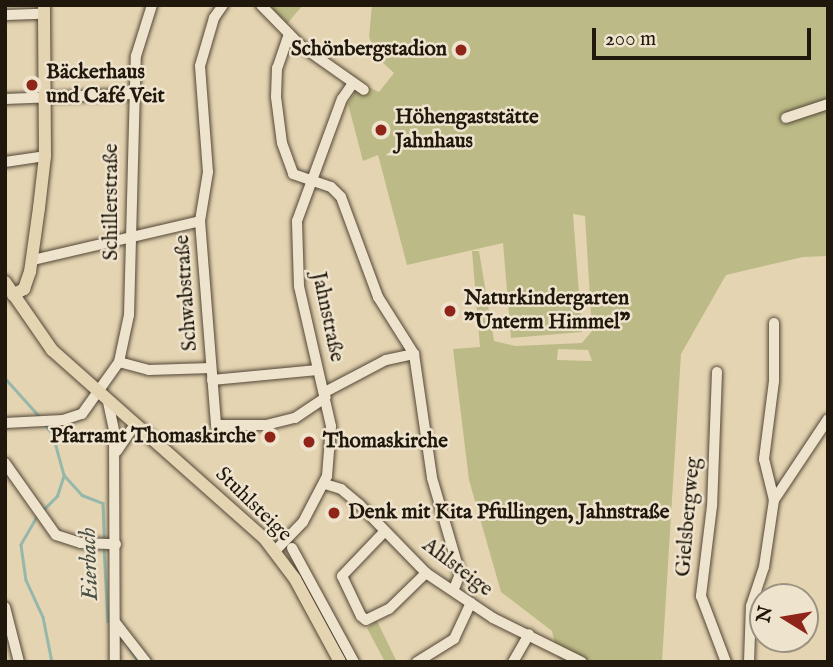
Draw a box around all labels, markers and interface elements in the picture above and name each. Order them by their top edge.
scale bar [595,14,814,58]
text: 200 m [605,26,656,53]
place label: Schönbergstadion [291,37,447,63]
marker: Schönbergstadion [453,42,469,58]
place label: Bäckerhaus und Café Veit [46,60,165,110]
marker: Bäckerhaus und Café Veit [24,77,40,93]
place label: Höhengaststätte Jahnhaus [395,105,539,155]
marker: Höhengaststätte Jahnhaus [373,122,389,138]
street label: Schillerstraße [99,143,125,261]
street label: Schwabstraße [170,234,204,352]
street label: Jahnstraße [305,270,349,364]
place label: Naturkindergarten "Unterm Himmel" [464,286,630,336]
marker: Naturkindergarten "Unterm Himmel" [442,303,458,319]
place label: Pfarramt Thomaskirche [50,424,256,450]
marker: Pfarramt Thomaskirche [262,429,278,445]
place label: Thomaskirche [323,429,448,455]
marker: Thomaskirche [301,434,317,450]
street label: Gielsbergweg [671,456,707,578]
street label: Stuhlsteige [209,462,297,548]
place label: Denk mit Kita Pfullingen, Jahnstraße [348,500,669,526]
marker: Denk mit Kita Pfullingen, Jahnstraße [326,505,342,521]
water label: Eierbach [75,527,105,601]
street label: Ahlsteige [417,533,497,603]
north arrow [749,583,819,653]
text: N [752,604,779,625]

